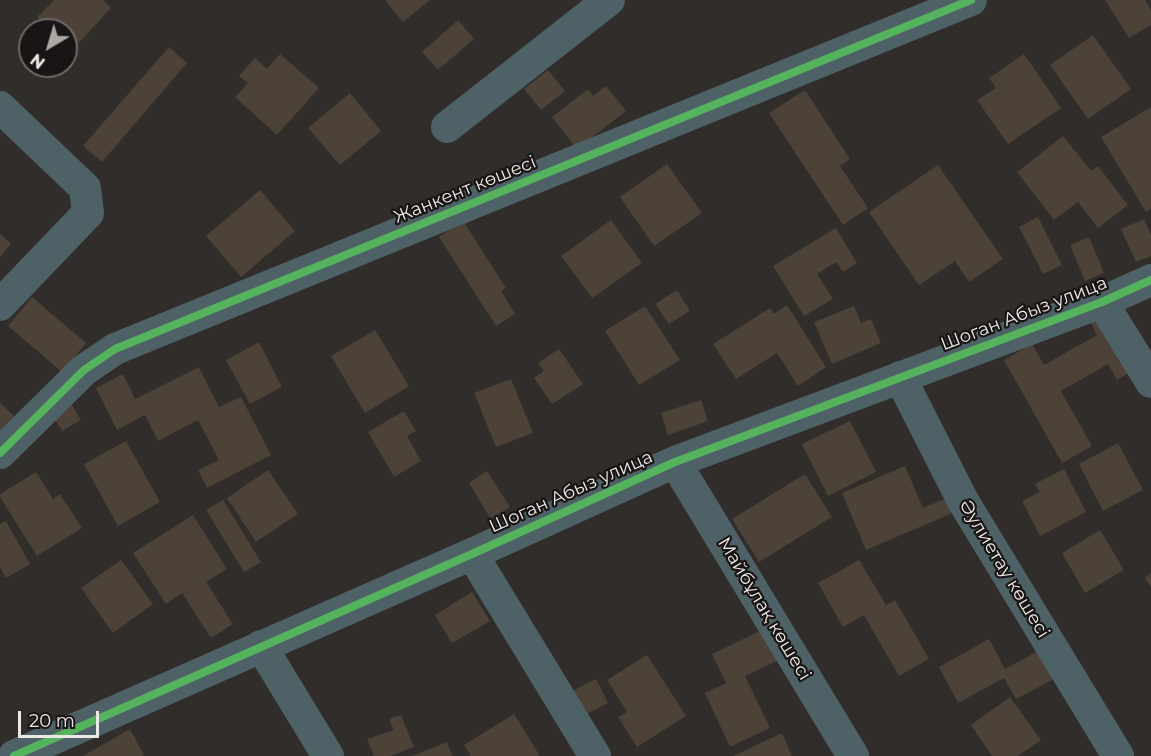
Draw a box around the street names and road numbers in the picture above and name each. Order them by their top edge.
street label: Жанкент көшесі [391,152,539,228]
street label: Шоган Абыз улица [938,272,1110,356]
street label: Шоган Абыз улица [486,446,656,538]
street label: Әулиетау көшесі [954,496,1054,642]
street label: Майбұлақ көшесі [713,534,815,684]

